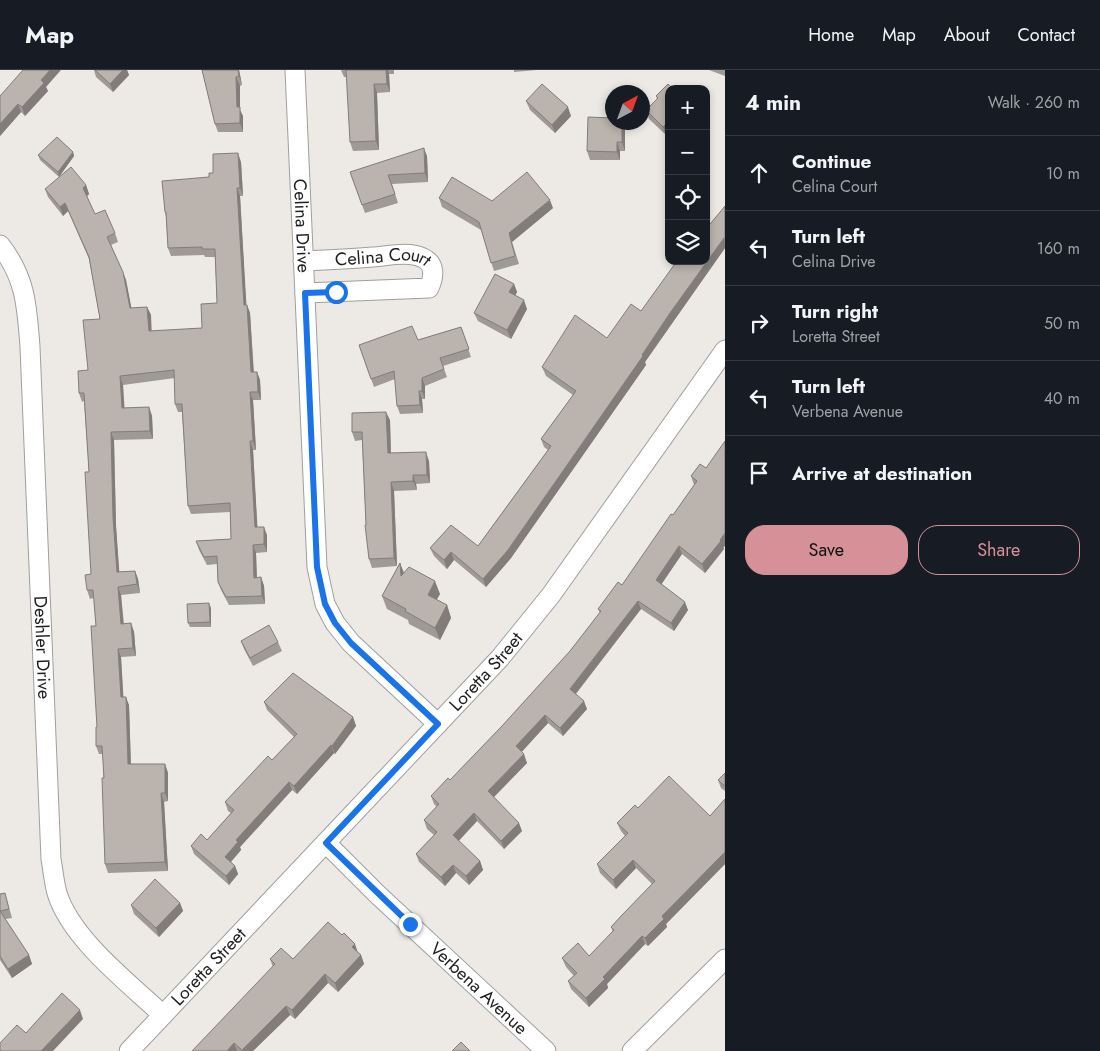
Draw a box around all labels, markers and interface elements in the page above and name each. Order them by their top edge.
text: Map [25,17,74,52]
text: Home [808,22,854,48]
text: Map [882,22,916,48]
text: About [944,22,989,48]
text: Contact [1017,22,1075,48]
north arrow [605,85,650,130]
map controls [665,85,710,265]
button: + [665,85,710,130]
text: 4 min [745,88,801,118]
text: Walk · 260 m [988,91,1080,114]
button: − [665,130,710,175]
text: Continue [792,148,871,175]
icon: ahead [745,159,773,187]
text: 10 m [1046,162,1080,185]
button: locate [665,175,710,220]
text: Celina Court [792,175,877,198]
street label: Celina Drive [287,178,317,273]
button: layers [665,220,710,265]
text: Turn left [792,223,865,250]
icon: left [745,234,773,262]
text: 160 m [1037,237,1080,260]
street label: Celina Court [334,241,438,273]
text: Celina Drive [792,250,876,273]
route start [325,281,348,304]
text: Turn right [792,298,878,325]
icon: right [745,309,773,337]
text: 50 m [1044,312,1080,335]
text: Loretta Street [792,325,880,348]
text: Turn left [792,373,865,400]
icon: left [745,384,773,412]
text: 40 m [1044,387,1080,410]
text: Verbena Avenue [792,400,903,423]
icon: arrive [745,459,773,487]
text: Arrive at destination [792,460,972,487]
button: Save [745,525,908,575]
button: Share [918,525,1080,575]
street label: Deshler Drive [27,595,57,700]
street label: Loretta Street [443,626,529,717]
route end [399,913,422,936]
street label: Loretta Street [165,921,252,1012]
street label: Verbena Avenue [424,936,533,1041]

